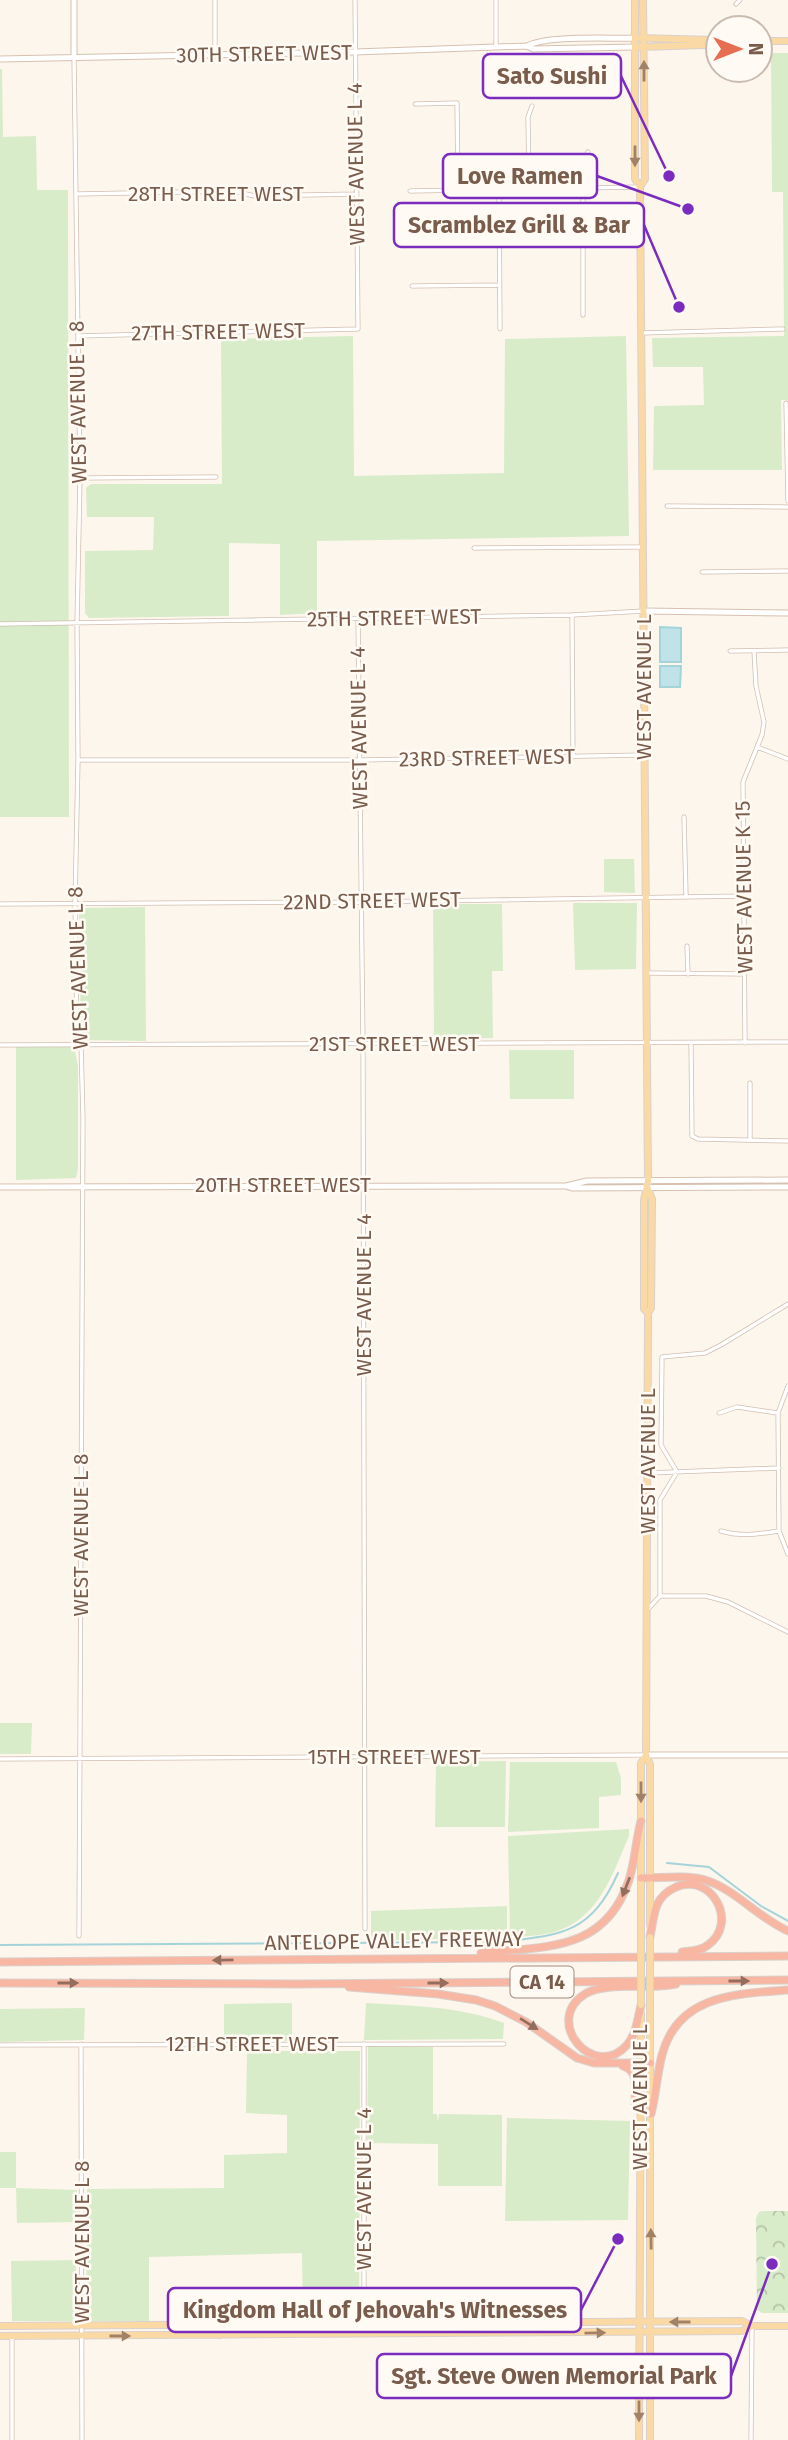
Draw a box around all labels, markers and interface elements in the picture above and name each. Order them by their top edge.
north arrow [704,14,774,84]
street label: 30TH STREET WEST [176,39,352,69]
text: N [744,43,767,55]
callout: Sato Sushi [483,54,621,98]
one-way arrow [638,60,650,82]
text: Sato Sushi [497,62,607,90]
street label: WEST AVENUE L 4 [342,82,370,246]
one-way arrow [629,145,641,167]
callout: Love Ramen [443,154,597,198]
text: Love Ramen [457,162,583,190]
street label: 28TH STREET WEST [128,181,304,207]
callout: Scramblez Grill & Bar [394,203,644,247]
text: Scramblez Grill & Bar [408,211,631,239]
street label: 27TH STREET WEST [131,317,305,347]
street label: WEST AVENUE L 8 [64,320,92,484]
street label: 25TH STREET WEST [307,603,482,633]
street label: WEST AVENUE L [631,613,657,760]
street label: WEST AVENUE L 4 [345,646,373,810]
street label: 23RD STREET WEST [399,743,575,773]
street label: WEST AVENUE K 15 [729,800,759,974]
street label: WEST AVENUE L 8 [62,886,94,1050]
street label: 22ND STREET WEST [283,886,461,916]
street label: 21ST STREET WEST [309,1031,479,1057]
street label: 20TH STREET WEST [195,1172,371,1198]
street label: WEST AVENUE L 4 [351,1214,377,1376]
street label: WEST AVENUE L [635,1387,661,1534]
street label: WEST AVENUE L 8 [68,1453,94,1617]
street label: 15TH STREET WEST [307,1744,481,1770]
one-way arrow [635,1781,647,1803]
one-way arrow [620,1877,631,1898]
street label: ANTELOPE VALLEY FREEWAY [264,1926,524,1956]
one-way arrow [212,1954,234,1966]
road number: CA 14 [510,1966,574,1998]
one-way arrow [728,1975,750,1986]
one-way arrow [57,1977,79,1989]
one-way arrow [427,1977,449,1988]
one-way arrow [520,2018,539,2031]
street label: WEST AVENUE L [627,2023,653,2170]
street label: 12TH STREET WEST [165,2031,339,2057]
street label: WEST AVENUE L 4 [351,2108,377,2270]
street label: WEST AVENUE L 8 [69,2160,95,2324]
one-way arrow [645,2228,657,2250]
callout: Kingdom Hall of Jehovah's Witnesses [168,2288,581,2332]
text: Kingdom Hall of Jehovah's Witnesses [183,2296,567,2324]
one-way arrow [669,2316,691,2328]
one-way arrow [584,2327,606,2338]
one-way arrow [109,2330,131,2342]
callout: Sgt. Steve Owen Memorial Park [377,2354,731,2398]
text: Sgt. Steve Owen Memorial Park [391,2362,717,2390]
one-way arrow [633,2400,645,2422]

